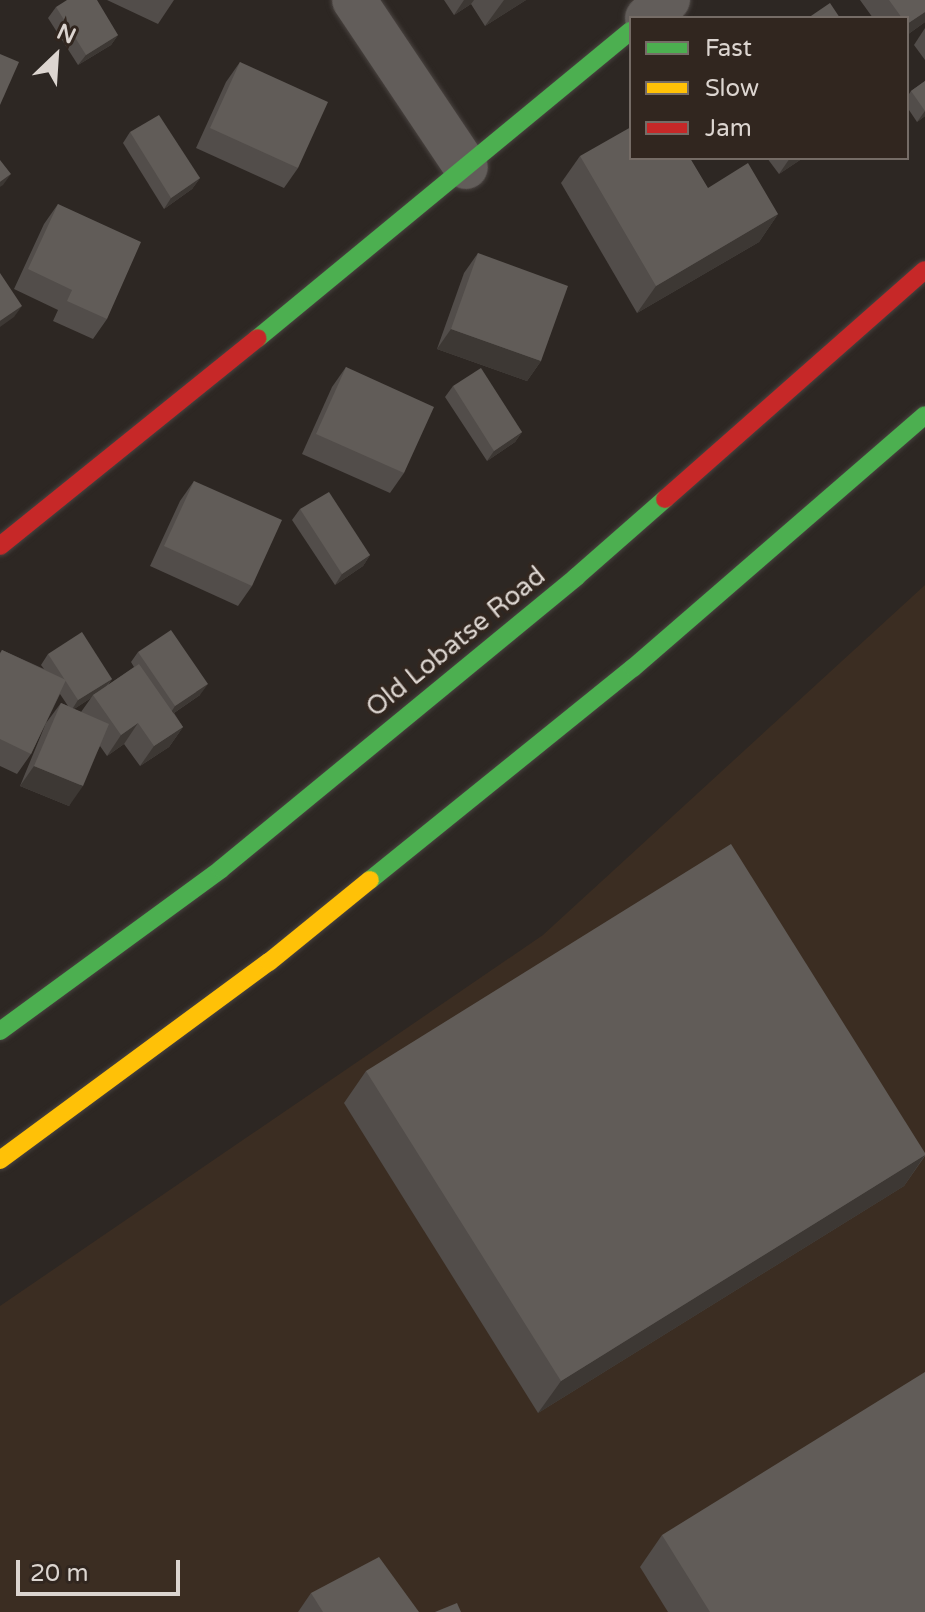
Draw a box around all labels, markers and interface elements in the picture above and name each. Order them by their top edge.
north arrow [16,16,96,96]
legend [629,16,909,160]
text: N [53,19,80,50]
text: Fast [705,34,752,63]
text: Slow [705,74,759,103]
text: Jam [705,114,752,143]
street label: Old Lobatse Road [360,560,552,724]
scale bar [20,1544,184,1594]
text: 20 m [30,1559,88,1588]

